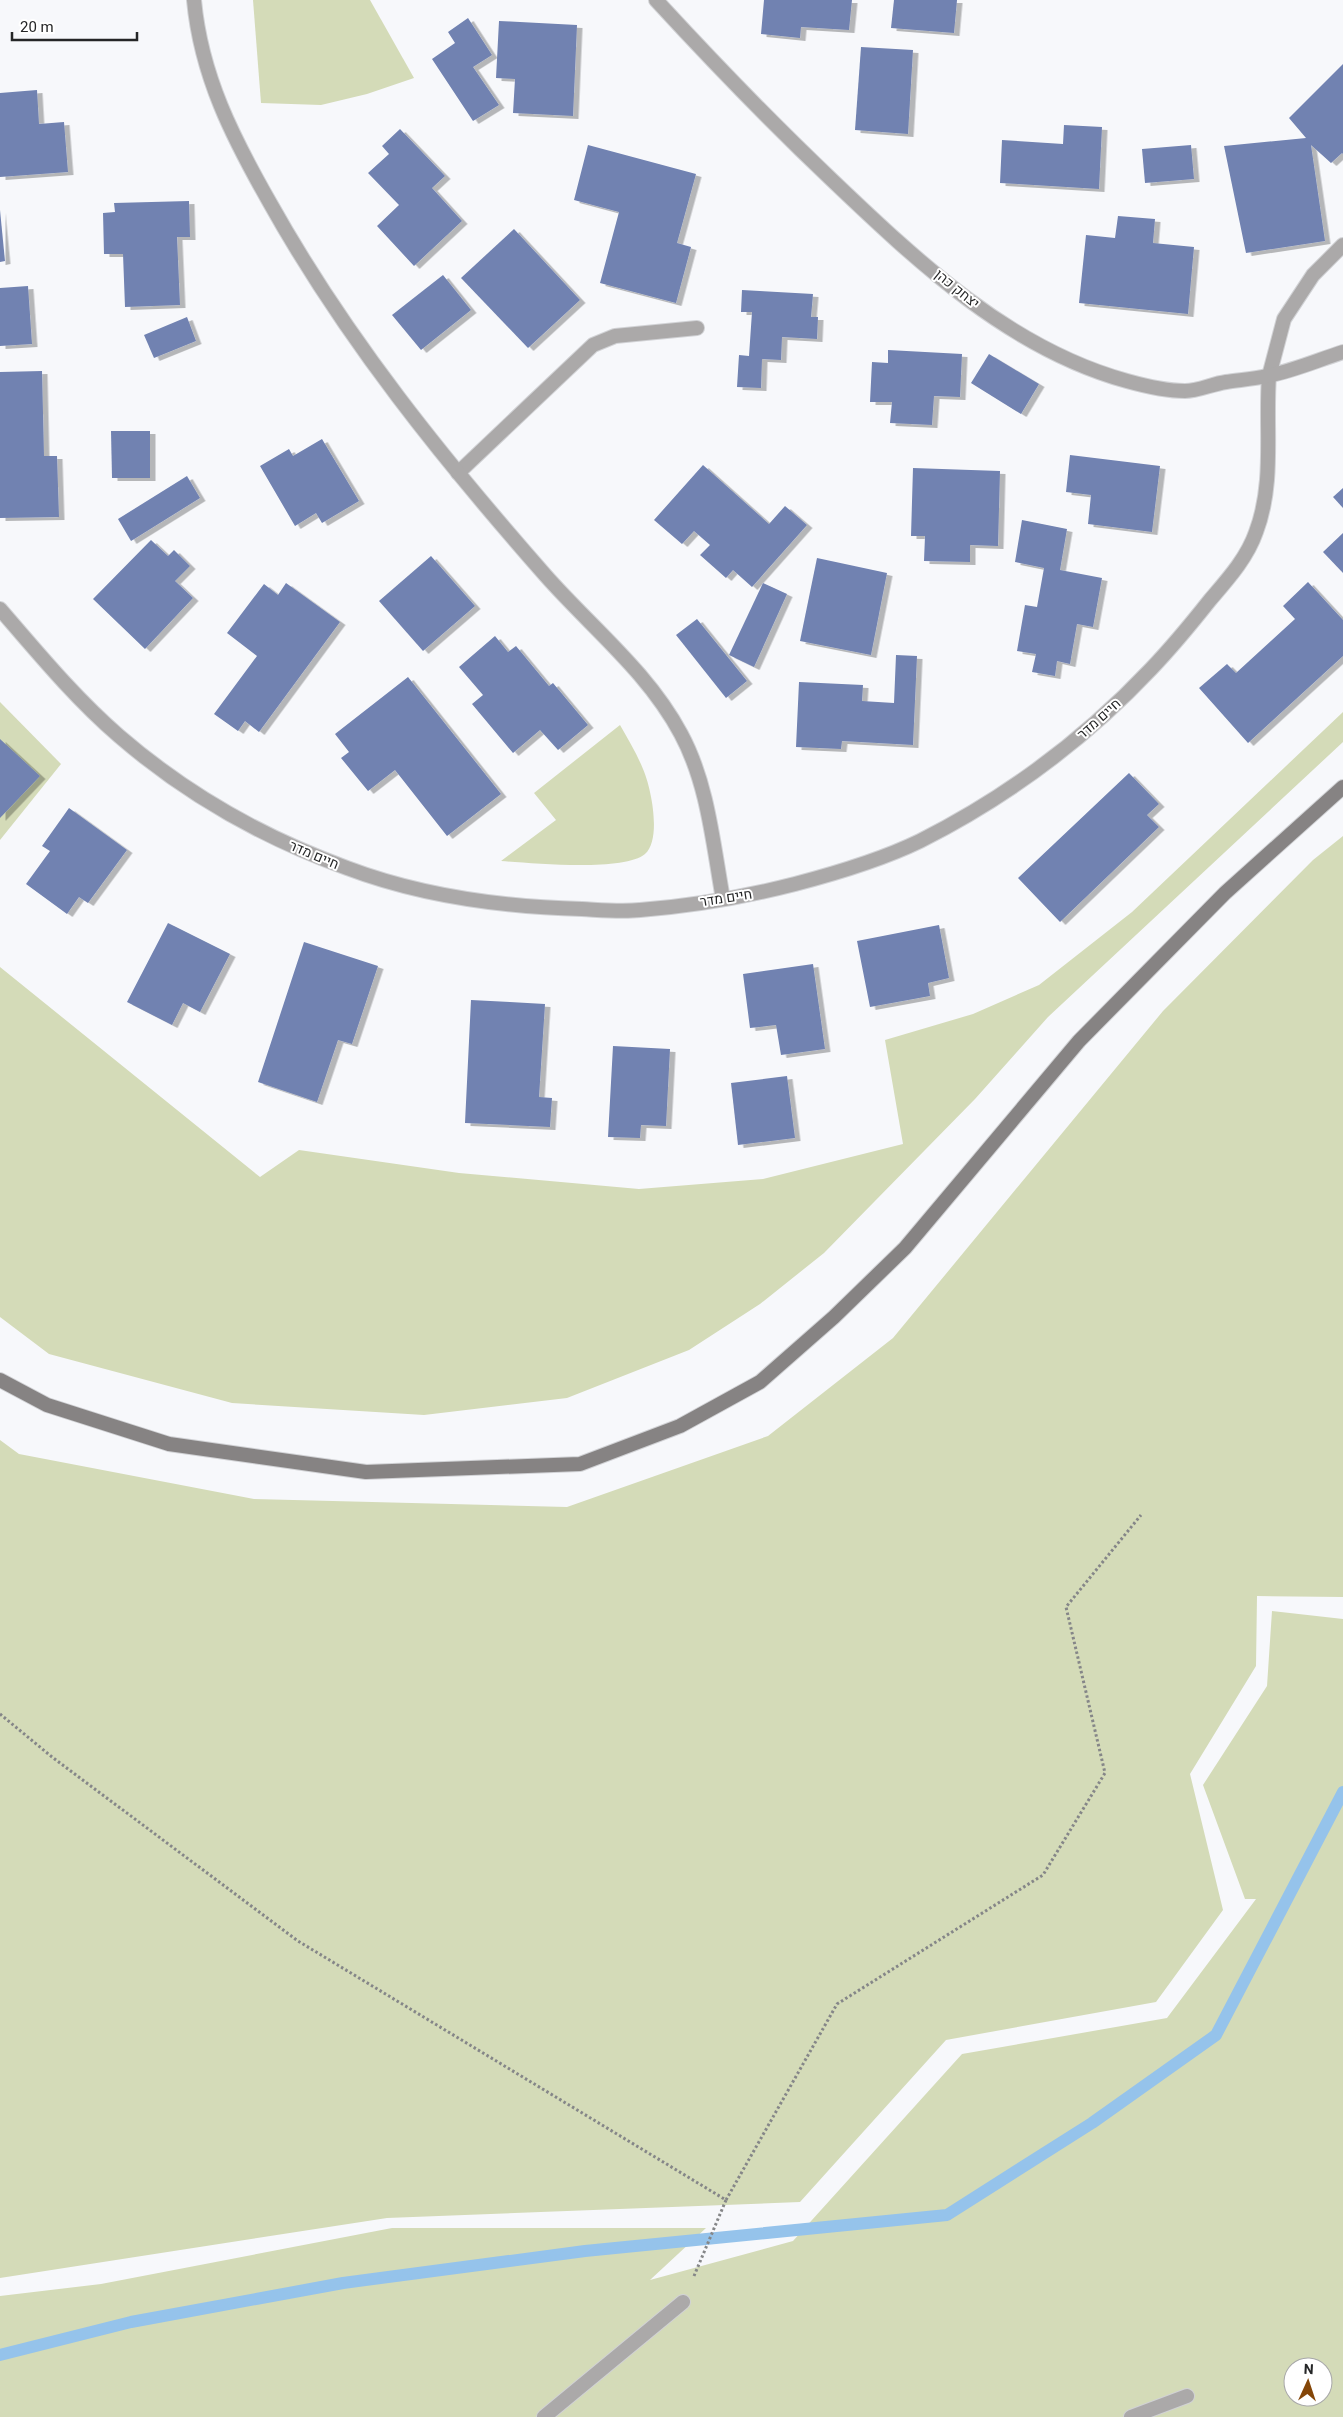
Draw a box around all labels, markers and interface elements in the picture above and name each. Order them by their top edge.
scale bar [12,10,138,42]
text: 20 m [20,16,54,38]
street label: יצחק כהן [930,264,984,314]
street label: חיים מדר [1073,694,1125,744]
street label: חיים מדר [286,835,342,875]
street label: חיים מדר [699,884,753,912]
north arrow [1283,2357,1333,2407]
text: N [1303,2359,1314,2380]

